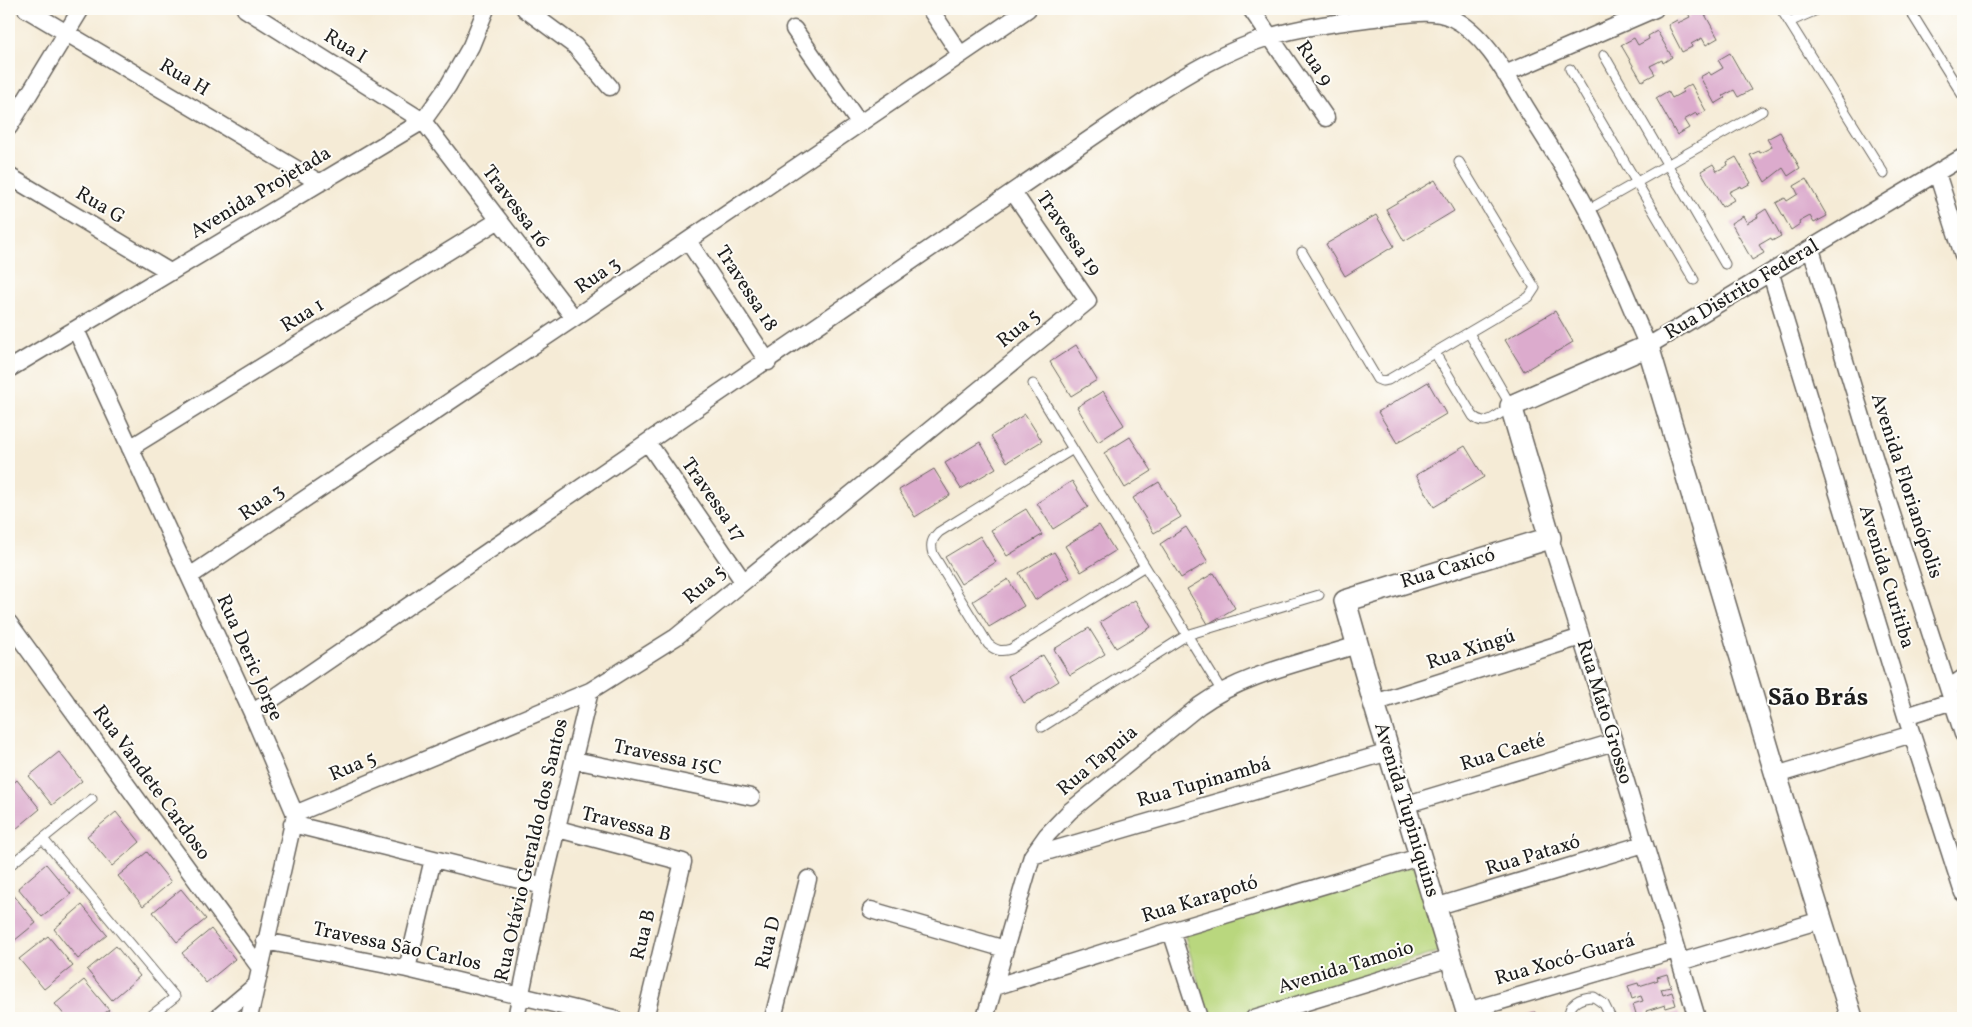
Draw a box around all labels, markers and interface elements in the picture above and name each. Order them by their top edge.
street label: Rua I [318,23,372,71]
street label: Rua 9 [1289,36,1339,92]
street label: Rua H [154,52,214,104]
street label: Avenida Projetada [185,140,337,246]
street label: Travessa 16 [474,160,556,254]
street label: Rua G [70,180,130,232]
street label: Travessa 19 [1029,186,1107,282]
street label: Rua Distrito Federal [1659,233,1825,347]
street label: Travessa 18 [708,240,784,338]
street label: Rua 3 [570,251,626,301]
street label: Rua 1 [276,292,330,340]
street label: Rua 5 [991,303,1047,355]
street label: Avenida Florianópolis [1863,390,1949,582]
street label: Travessa 17 [674,452,752,548]
street label: Rua 3 [234,478,290,528]
street label: Avenida Curitiba [1851,502,1921,652]
street label: Rua Caxicó [1397,541,1499,597]
street label: Rua 5 [677,559,733,611]
street label: Rua Deric Jorge [209,590,289,726]
street label: Rua Xingú [1423,623,1519,677]
street label: Rua Mato Grosso [1569,636,1639,788]
district label: São Brás [1768,681,1868,716]
street label: Rua Vandete Cardoso [85,700,217,866]
street label: Rua Otávio Geraldo dos Santos [488,716,576,984]
street label: Rua Tapuia [1052,719,1144,803]
street label: Avenida Tupiniquins [1366,719,1446,901]
street label: Rua Caeté [1457,727,1549,779]
street label: Travessa 15C [610,733,724,783]
street label: Rua 5 [325,745,381,789]
street label: Rua Tupinambá [1134,750,1274,816]
street label: Travessa B [578,800,674,850]
street label: Rua Pataxó [1482,828,1584,884]
street label: Rua Karapotó [1138,869,1262,931]
street label: Rua B [624,907,664,963]
street label: Rua D [749,914,789,972]
street label: Travessa São Carlos [310,915,484,979]
street label: Rua Xocó-Guará [1492,927,1638,993]
street label: Avenida Tamoio [1275,934,1417,1002]

